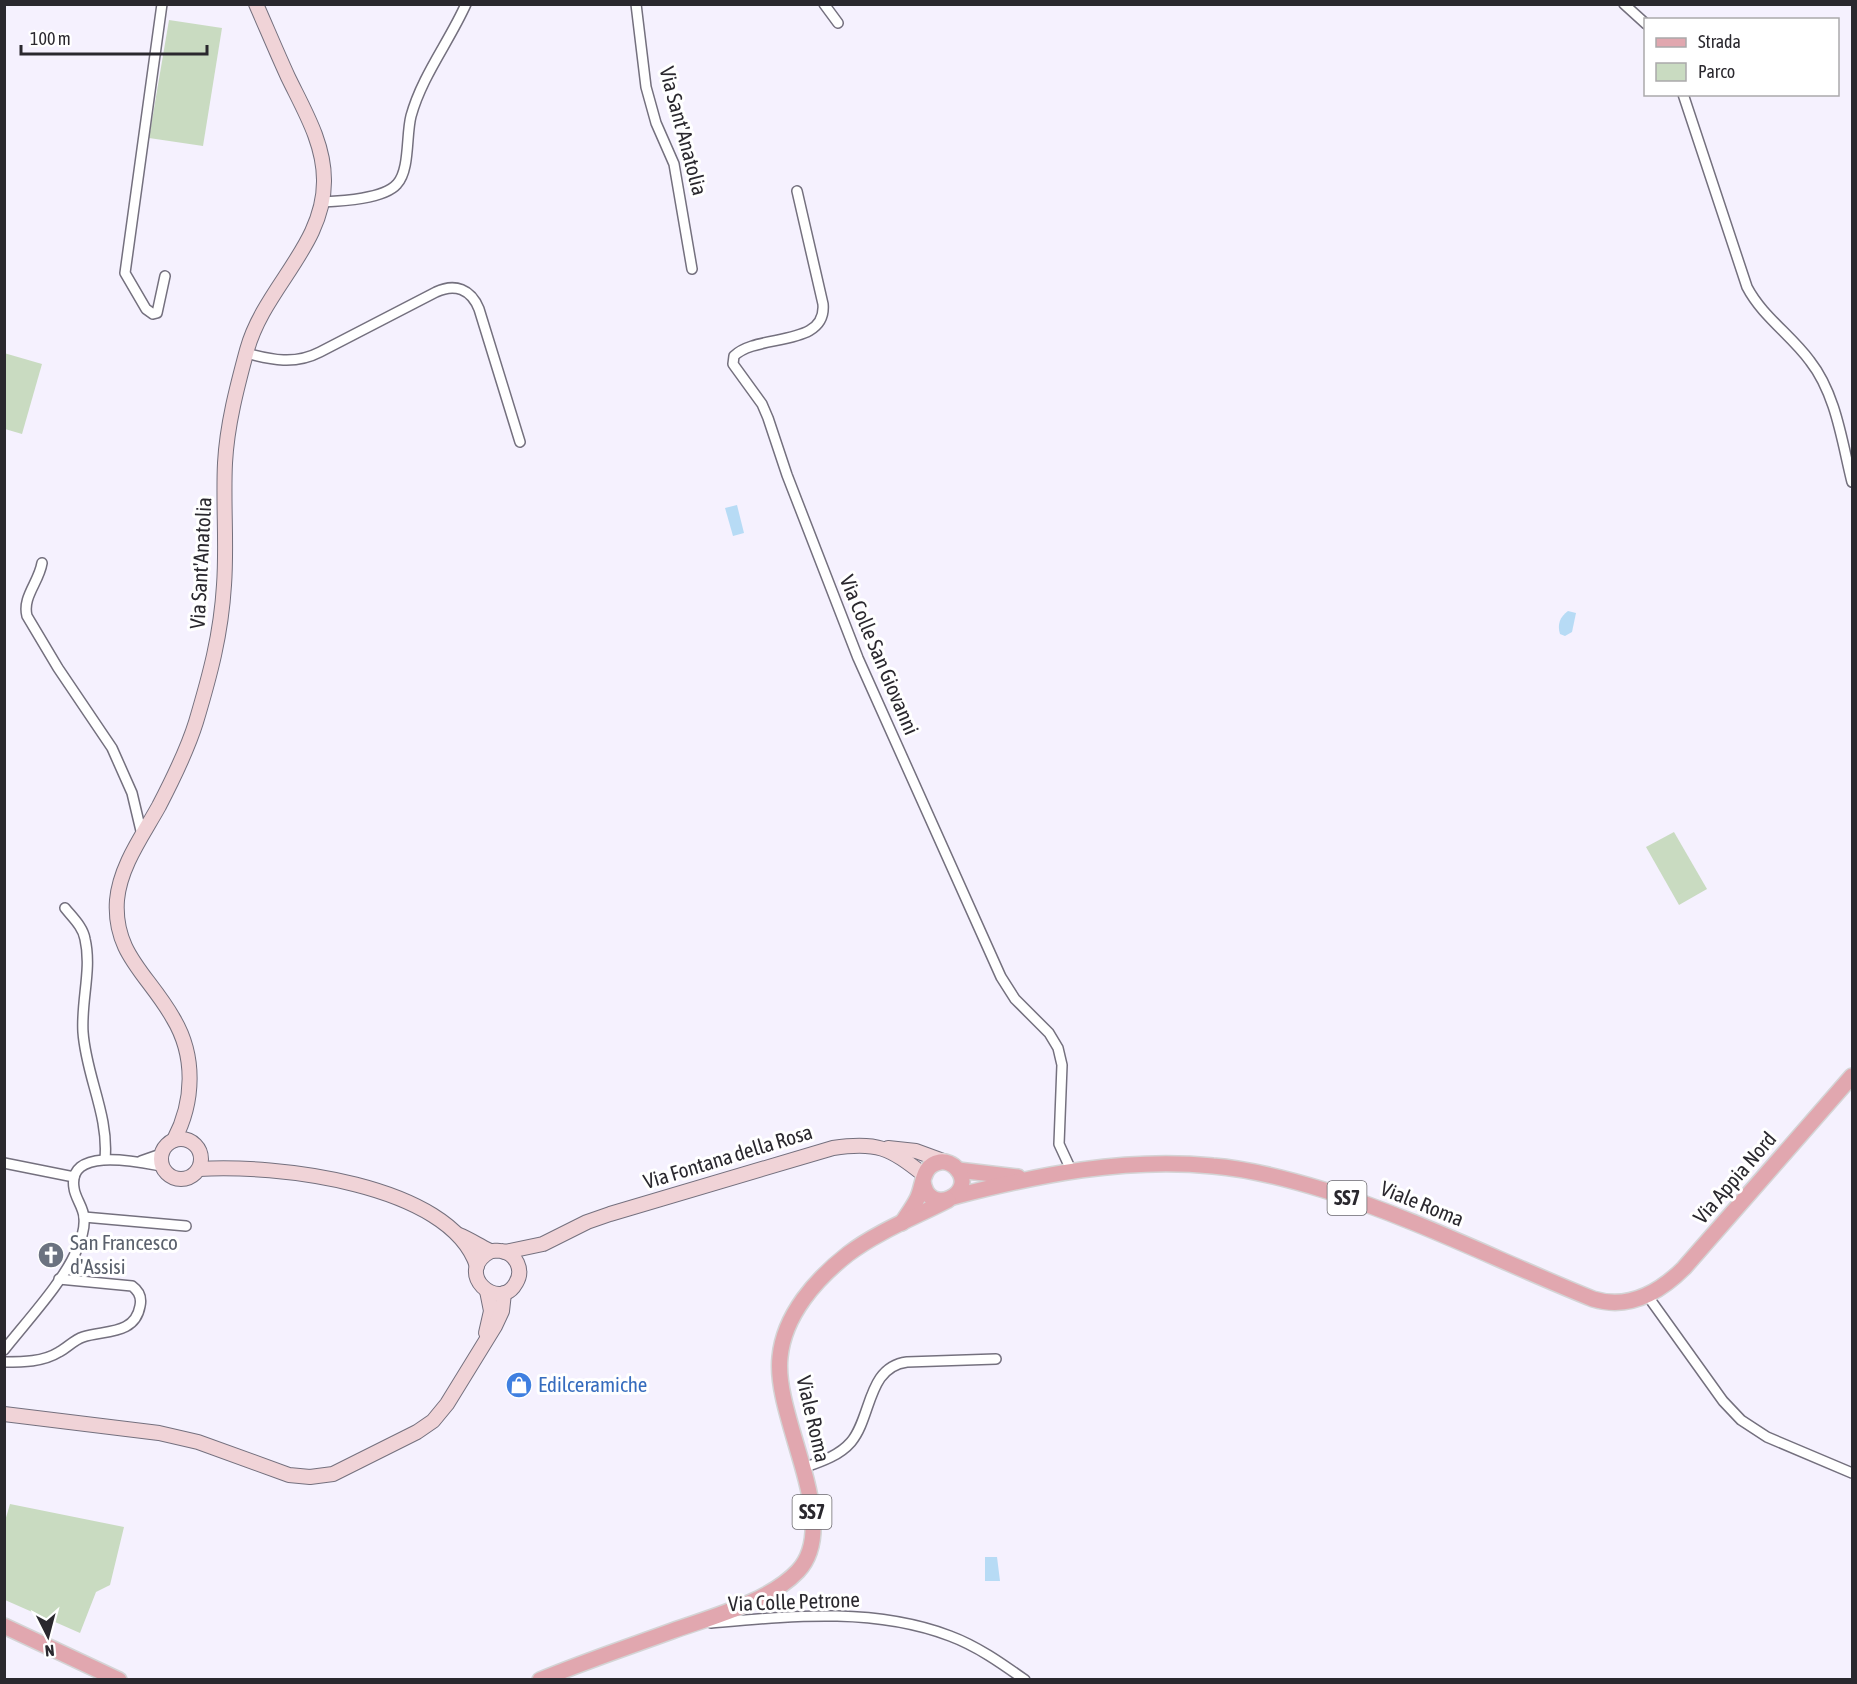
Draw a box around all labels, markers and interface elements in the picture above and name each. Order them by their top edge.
scale bar [21,18,207,56]
legend [1644,18,1839,96]
text: 100 m [30,28,71,49]
text: Strada [1698,31,1741,52]
text: Parco [1698,61,1735,82]
street label: Via Sant'Anatolia [655,64,713,198]
street label: Via Sant'Anatolia [185,496,215,630]
street label: Via Colle San Giovanni [835,571,924,738]
street label: Via Fontana della Rosa [640,1119,815,1193]
street label: Via Appia Nord [1688,1127,1781,1228]
street label: Viale Roma [1377,1175,1468,1231]
road number: SS7 [1328,1181,1366,1215]
place label: San Francesco d'Assisi [70,1230,178,1278]
church icon: San Francesco d'Assisi [36,1240,66,1270]
shop icon: Edilceramiche [504,1370,534,1400]
place label: Edilceramiche [538,1372,647,1396]
street label: Viale Roma [792,1373,836,1464]
road number: SS7 [792,1495,832,1529]
street label: Via Colle Petrone [728,1587,860,1615]
north arrow [18,1606,78,1666]
text: N [44,1641,55,1660]

